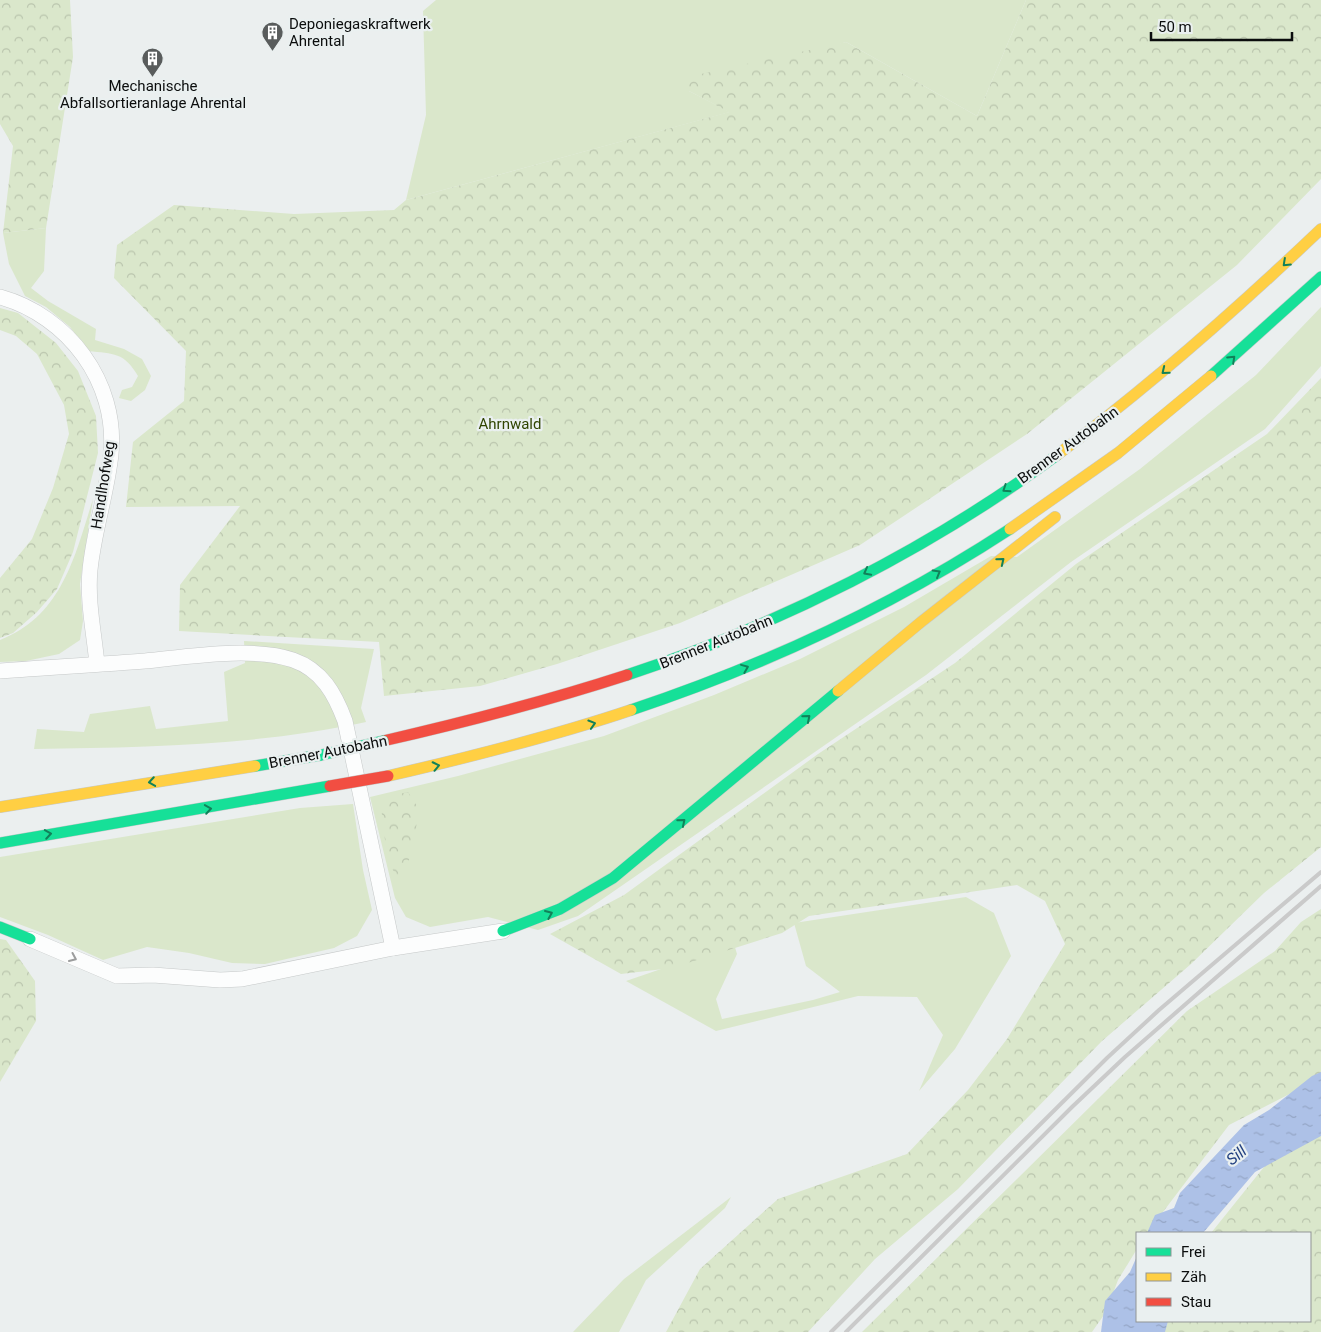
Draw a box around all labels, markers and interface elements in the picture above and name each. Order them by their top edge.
scale bar [1151,10,1292,42]
place label: Deponiegaskraftwerk Ahrental [289,15,431,50]
text: 50 m [1158,18,1192,36]
building icon: Deponiegaskraftwerk Ahrental [261,21,285,52]
building icon: Mechanische Abfallsortieranlage Ahrental [141,46,165,77]
place label: Mechanische Abfallsortieranlage Ahrental [60,77,246,112]
one-way arrow [1282,257,1291,266]
one-way arrow [1226,356,1235,365]
one-way arrow [1162,366,1171,374]
street label: Brenner Autobahn [1014,402,1122,488]
park label: Ahrnwald [479,415,541,433]
street label: Handlhofweg [87,440,119,530]
one-way arrow [1003,483,1012,492]
one-way arrow [995,558,1004,566]
one-way arrow [863,566,872,576]
one-way arrow [932,569,941,579]
street label: Brenner Autobahn [657,611,775,673]
one-way arrow [740,664,749,675]
one-way arrow [801,715,810,724]
one-way arrow [588,719,596,729]
street label: Brenner Autobahn [267,732,389,772]
one-way arrow [431,761,440,772]
one-way arrow [148,777,156,787]
one-way arrow [204,804,213,814]
one-way arrow [676,819,685,827]
one-way arrow [44,830,52,840]
one-way arrow [544,910,553,921]
one-way arrow [68,952,77,962]
water label: Sill [1222,1141,1250,1169]
legend [1136,1232,1311,1322]
text: Frei [1181,1243,1206,1261]
text: Zäh [1181,1268,1206,1286]
text: Stau [1181,1293,1211,1311]

